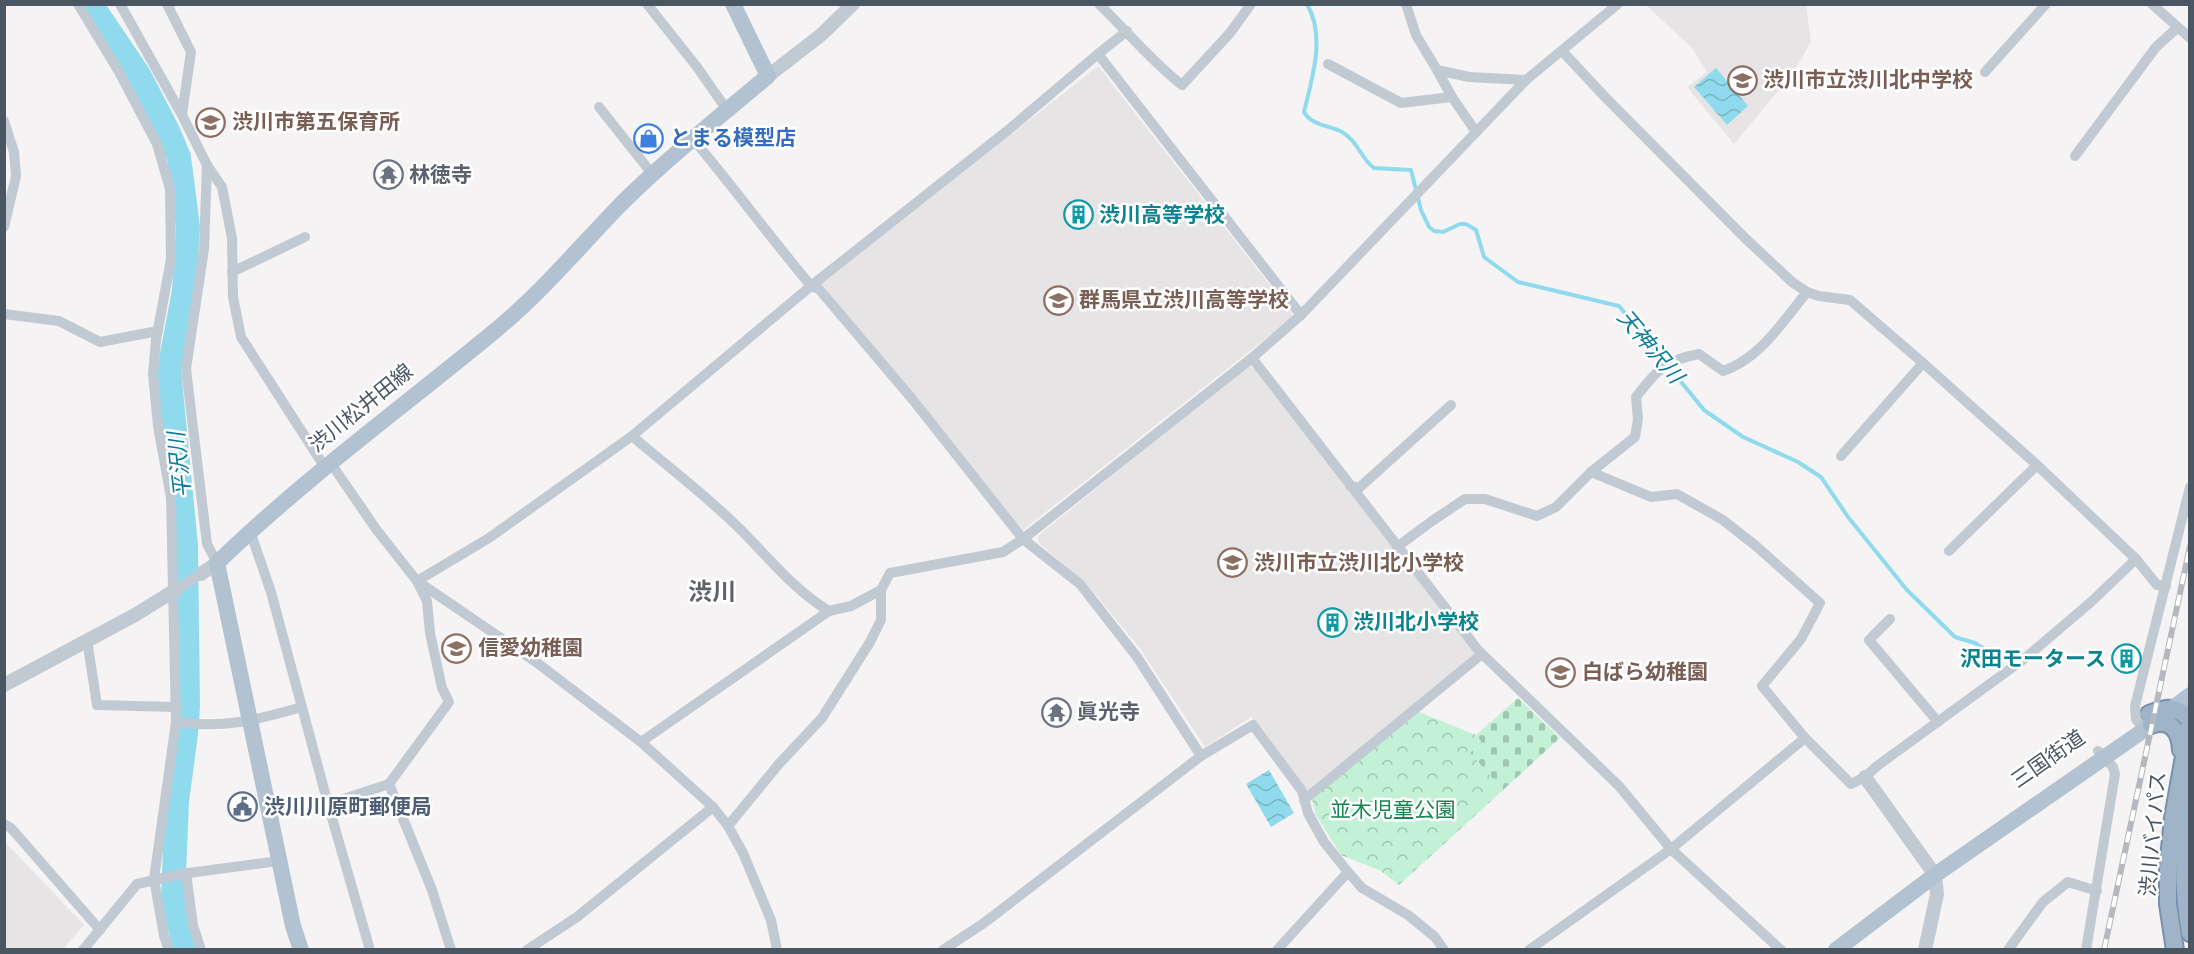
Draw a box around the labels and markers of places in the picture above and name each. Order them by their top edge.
school or university icon: 渋川市立渋川北中学校 [1726,64,1758,96]
place label: 渋川市立渋川北中学校 [1763,66,1973,91]
school or university icon: 渋川市第五保育所 [195,106,227,138]
place label: 渋川市第五保育所 [232,108,400,133]
shop icon: とまる模型店 [633,122,665,154]
place label: とまる模型店 [670,124,796,149]
temple icon: 林徳寺 [372,159,404,191]
place label: 林徳寺 [409,161,472,186]
building icon: 渋川高等学校 [1062,199,1094,231]
place label: 渋川高等学校 [1099,201,1225,226]
school or university icon: 群馬県立渋川高等学校 [1042,284,1074,316]
place label: 群馬県立渋川高等学校 [1079,286,1289,311]
school or university icon: 渋川市立渋川北小学校 [1217,547,1249,579]
place label: 渋川市立渋川北小学校 [1254,549,1464,574]
building icon: 渋川北小学校 [1316,606,1348,638]
place label: 渋川北小学校 [1353,608,1479,633]
school or university icon: 信愛幼稚園 [441,632,473,664]
place label: 信愛幼稚園 [478,634,583,659]
building icon: 沢田モータース [2111,643,2143,675]
place label: 沢田モータース [1960,645,2106,670]
school or university icon: 白ばら幼稚園 [1545,656,1577,688]
place label: 白ばら幼稚園 [1582,658,1708,683]
temple icon: 眞光寺 [1040,696,1072,728]
place label: 眞光寺 [1077,698,1140,723]
public building icon: 渋川川原町郵便局 [227,791,259,823]
place label: 渋川川原町郵便局 [264,793,432,818]

